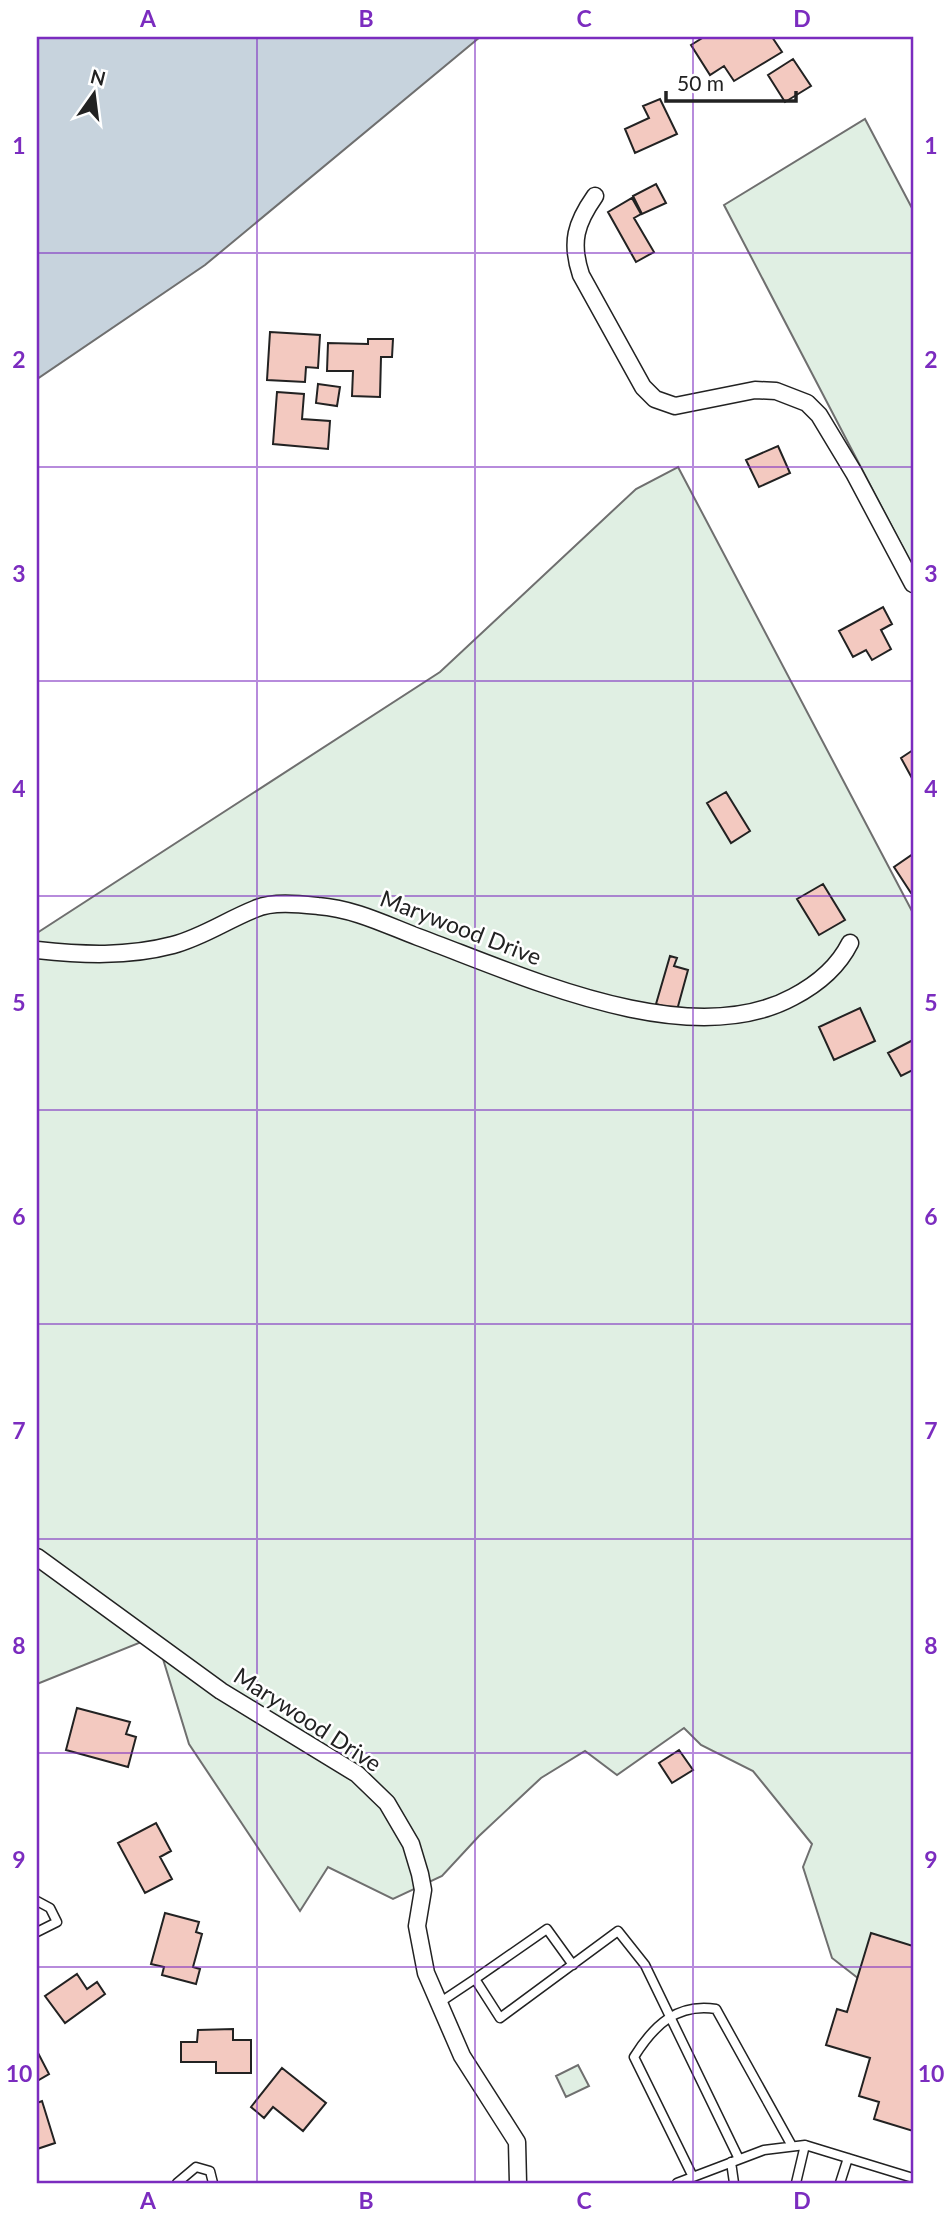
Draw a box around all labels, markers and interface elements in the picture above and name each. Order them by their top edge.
text: A [139,4,157,32]
text: B [358,4,374,32]
text: C [576,4,592,32]
text: D [793,4,811,32]
north arrow [60,60,130,130]
scale bar [666,60,796,104]
text: N [88,64,108,90]
text: 50 m [677,70,724,95]
text: 1 [12,131,26,159]
text: 1 [924,131,938,159]
text: 2 [12,345,26,373]
text: 2 [924,345,938,373]
text: 3 [12,559,26,587]
text: 3 [924,559,938,587]
text: 4 [12,774,26,802]
text: 4 [924,774,938,802]
street label: Marywood Drive [377,883,545,971]
text: 5 [12,988,26,1016]
text: 5 [924,988,938,1016]
text: 6 [12,1202,26,1230]
text: 6 [924,1202,938,1230]
text: 7 [12,1416,26,1444]
text: 7 [924,1416,938,1444]
text: 8 [12,1631,26,1659]
text: 8 [924,1631,938,1659]
street label: Marywood Drive [229,1661,387,1777]
text: 9 [12,1845,26,1873]
text: 9 [924,1845,938,1873]
text: 10 [6,2059,32,2087]
text: 10 [918,2059,944,2087]
text: A [139,2186,157,2214]
text: B [358,2186,374,2214]
text: C [576,2186,592,2214]
text: D [793,2186,811,2214]

